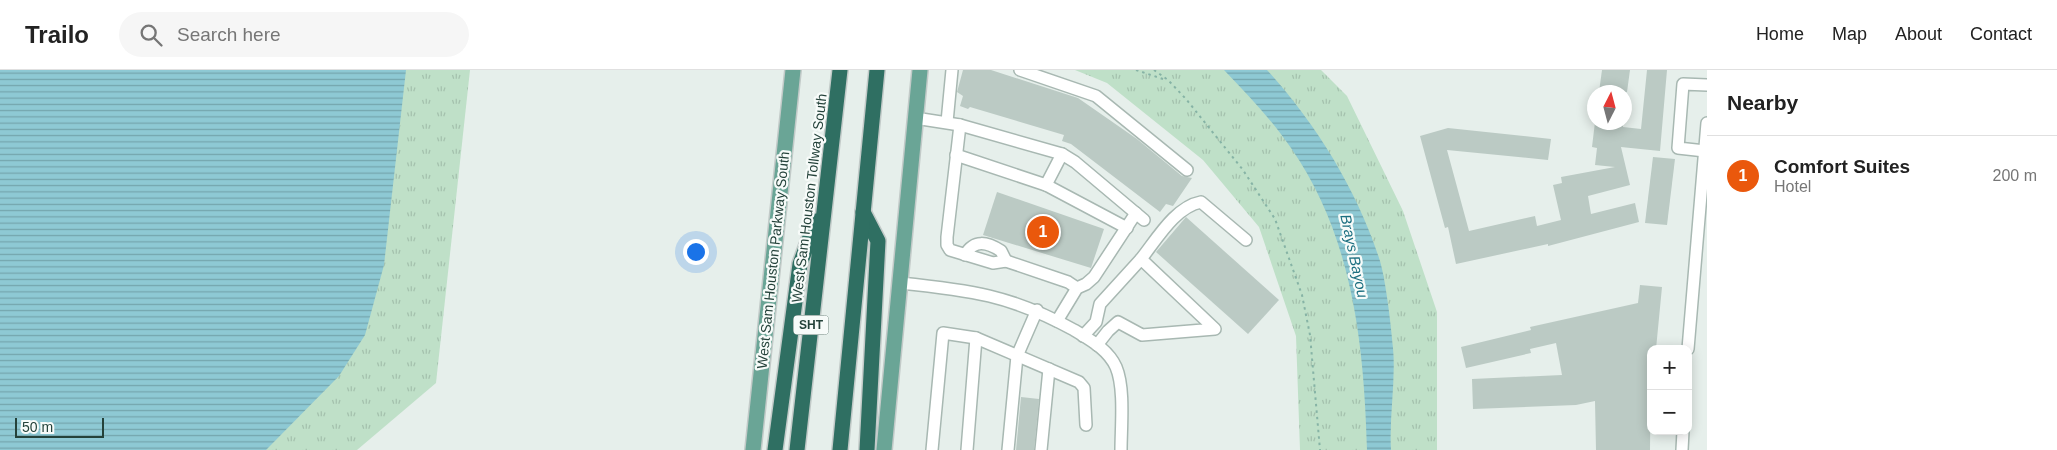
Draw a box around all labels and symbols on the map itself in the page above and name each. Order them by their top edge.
north arrow [1587,85,1632,130]
street label: West Sam Houston Tollway South [788,93,830,303]
street label: West Sam Houston Parkway South [754,151,792,369]
pin: 1 [1027,213,1059,251]
water label: Brays Bayou [1337,213,1372,300]
your location [683,239,709,265]
road number: SHT [794,316,828,334]
scale bar [15,415,104,438]

